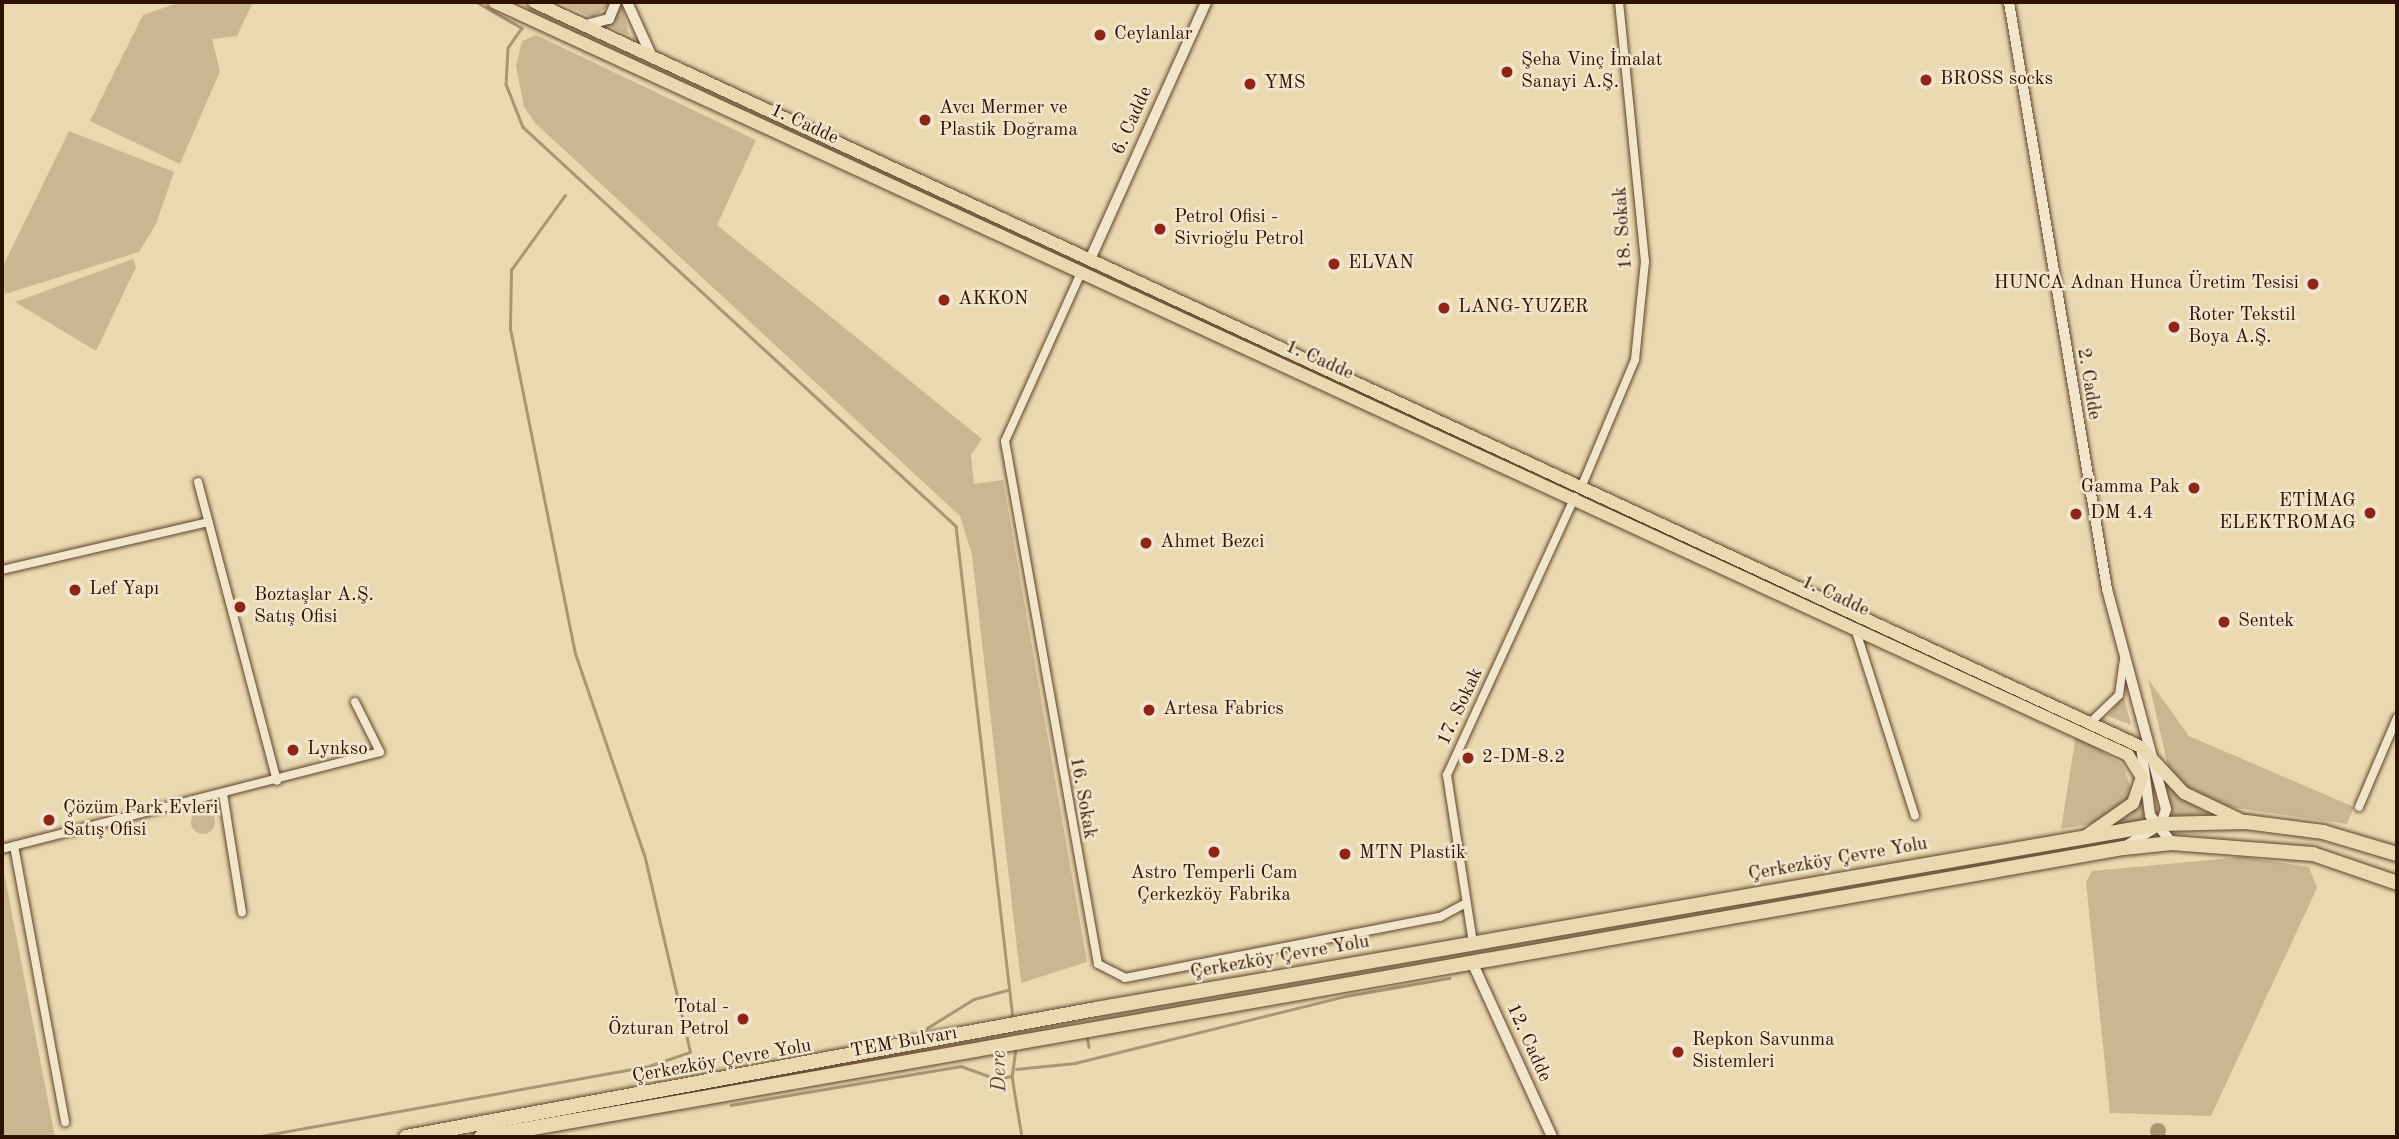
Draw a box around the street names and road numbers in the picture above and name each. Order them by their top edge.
street label: 6. Cadde [1108,83,1158,159]
street label: 1. Cadde [766,99,842,151]
street label: 18. Sokak [1610,186,1638,270]
street label: 1. Cadde [1281,336,1357,386]
street label: 2. Cadde [2071,346,2105,422]
street label: 1. Cadde [1797,571,1873,623]
street label: 17. Sokak [1433,665,1489,749]
street label: 16. Sokak [1064,755,1100,841]
street label: Çerkezköy Çevre Yolu [1747,833,1929,887]
street label: Çerkezköy Çevre Yolu [1189,931,1371,985]
street label: 12. Cadde [1501,1000,1555,1086]
street label: TEM Bulvarı [849,1022,959,1064]
street label: Çerkezköy Çevre Yolu [631,1035,813,1089]

